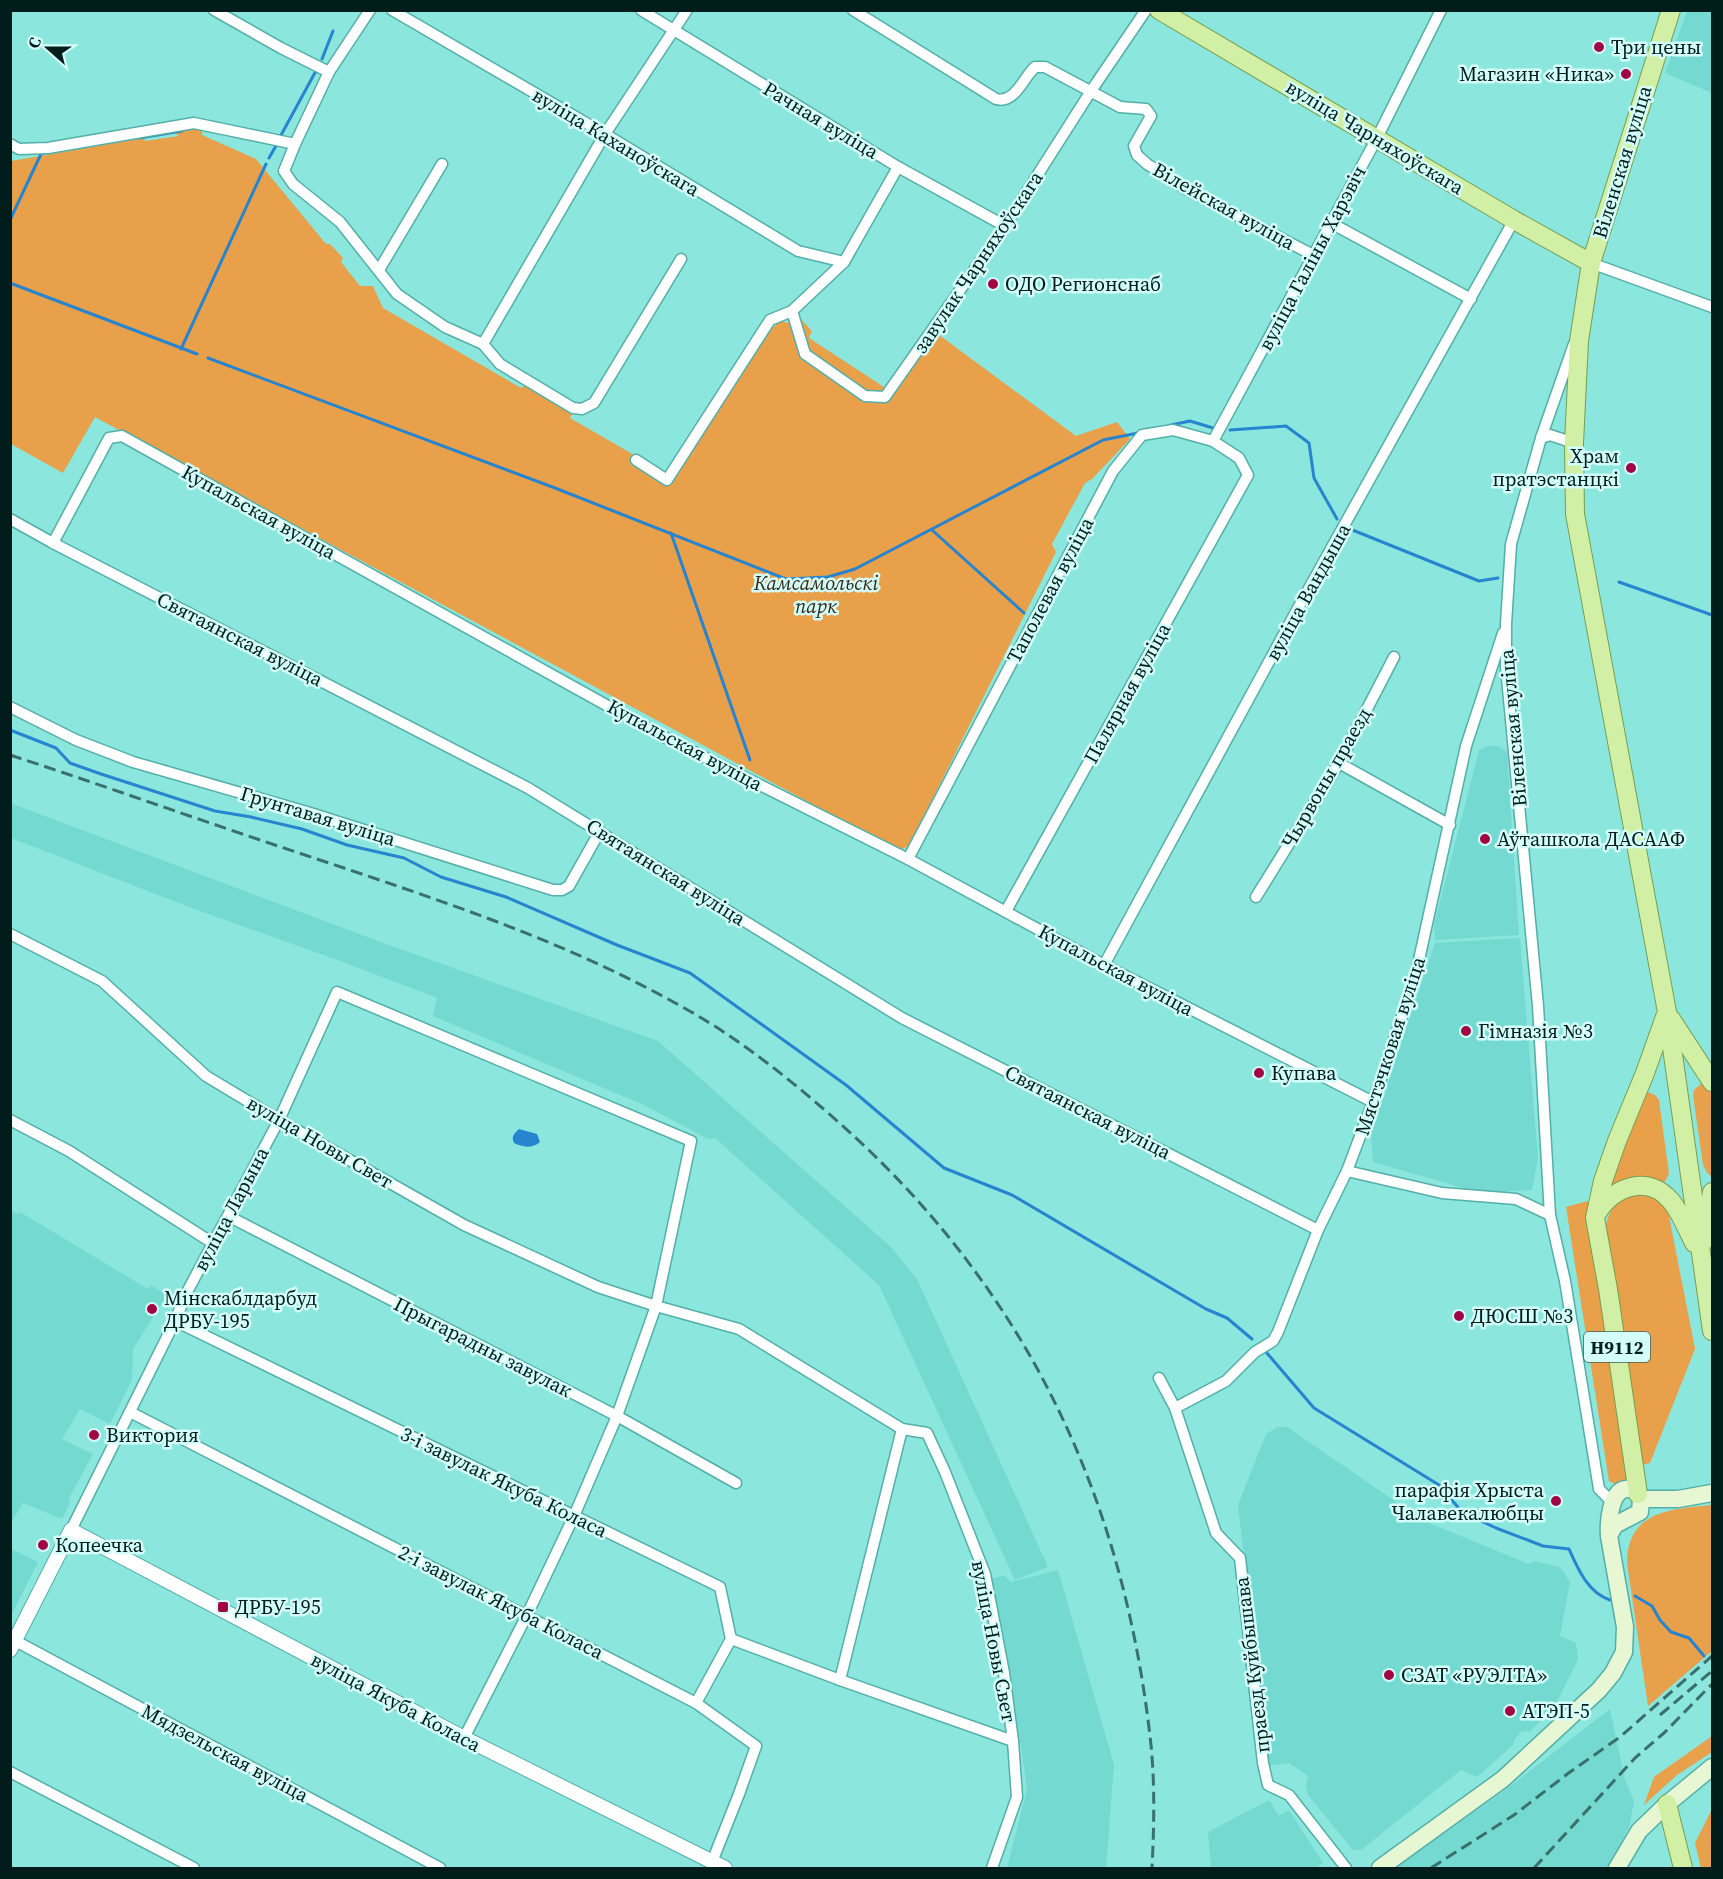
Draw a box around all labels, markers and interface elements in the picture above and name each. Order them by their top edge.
north arrow [18,18,78,78]
place label: Три цены [1611,33,1701,61]
text: С [22,34,46,51]
marker: Три цены [1592,40,1606,54]
place label: Магазин «Ника» [1459,60,1614,88]
marker: Магазин «Ника» [1619,67,1633,81]
street label: вуліца Чарняхоўскага [1281,73,1470,202]
street label: Рачная вуліца [758,74,885,166]
street label: вуліца Каханоўскага [527,81,706,204]
street label: Віленская вуліца [1585,81,1659,242]
street label: Вілейская вуліца [1148,155,1301,257]
street label: вуліца Галіны Харэвіч [1251,161,1373,355]
street label: завулак Чарняхоўскага [906,165,1050,359]
place label: ОДО Регионснаб [1005,270,1161,298]
marker: ОДО Регионснаб [986,277,1000,291]
place label: Храм пратэстанцкі [1493,442,1619,493]
street label: Купальская вуліца [177,458,342,566]
marker: Храм пратэстанцкі [1624,461,1638,475]
street label: Таполевая вуліца [1000,512,1101,668]
street label: вуліца Вандыша [1259,518,1358,666]
park label: Камсамольскі парк [753,569,878,620]
street label: Святаянская вуліца [152,585,329,693]
street label: Палярная вуліца [1077,617,1178,768]
street label: Віленская вуліца [1492,647,1534,808]
street label: Купальская вуліца [602,692,768,798]
street label: Чырвоны праезд [1274,702,1378,854]
street label: Грунтавая вуліца [237,779,400,853]
street label: Святаянская вуліца [581,812,752,933]
place label: Аўташкола ДАСААФ [1497,825,1685,853]
marker: Аўташкола ДАСААФ [1478,832,1492,846]
street label: Купальская вуліца [1033,917,1199,1023]
street label: Мястэчковая вуліца [1348,952,1432,1139]
place label: Гімназія №3 [1478,1017,1593,1045]
marker: Гімназія №3 [1459,1024,1473,1038]
street label: Святаянская вуліца [1000,1058,1177,1166]
place label: Купава [1271,1059,1337,1087]
marker: Купава [1252,1066,1266,1080]
street label: вуліца Новы Свет [242,1089,399,1195]
street label: вуліца Ларына [186,1141,276,1276]
place label: Мінскаблдарбуд ДРБУ-195 [164,1284,317,1335]
street label: Прыгарадны завулак [389,1290,577,1404]
marker: Мінскаблдарбуд ДРБУ-195 [145,1302,159,1316]
place label: ДЮСШ №3 [1471,1302,1573,1330]
marker: ДЮСШ №3 [1452,1309,1466,1323]
road number: Н9112 [1584,1332,1650,1362]
street label: 3-і завулак Якуба Коласа [396,1420,613,1545]
place label: Виктория [106,1421,199,1449]
marker: Виктория [87,1428,101,1442]
place label: парафія Хрыста Чалавекалюбцы [1391,1476,1545,1527]
marker: парафія Хрыста Чалавекалюбцы [1549,1494,1563,1508]
place label: Копеечка [55,1531,144,1559]
marker: Копеечка [36,1538,50,1552]
street label: 2-і завулак Якуба Коласа [394,1538,609,1666]
street label: вуліца Новы Свет [965,1558,1024,1725]
street label: праезд Куйбышава [1227,1574,1277,1755]
place label: ДРБУ-195 [235,1593,321,1621]
marker: ДРБУ-195 [216,1600,230,1614]
street label: вуліца Якуба Коласа [306,1645,487,1759]
place label: СЗАТ «РУЭЛТА» [1401,1661,1547,1689]
marker: СЗАТ «РУЭЛТА» [1382,1668,1396,1682]
street label: Мядзельская вуліца [137,1697,314,1809]
place label: АТЭП-5 [1522,1697,1590,1725]
marker: АТЭП-5 [1503,1704,1517,1718]

